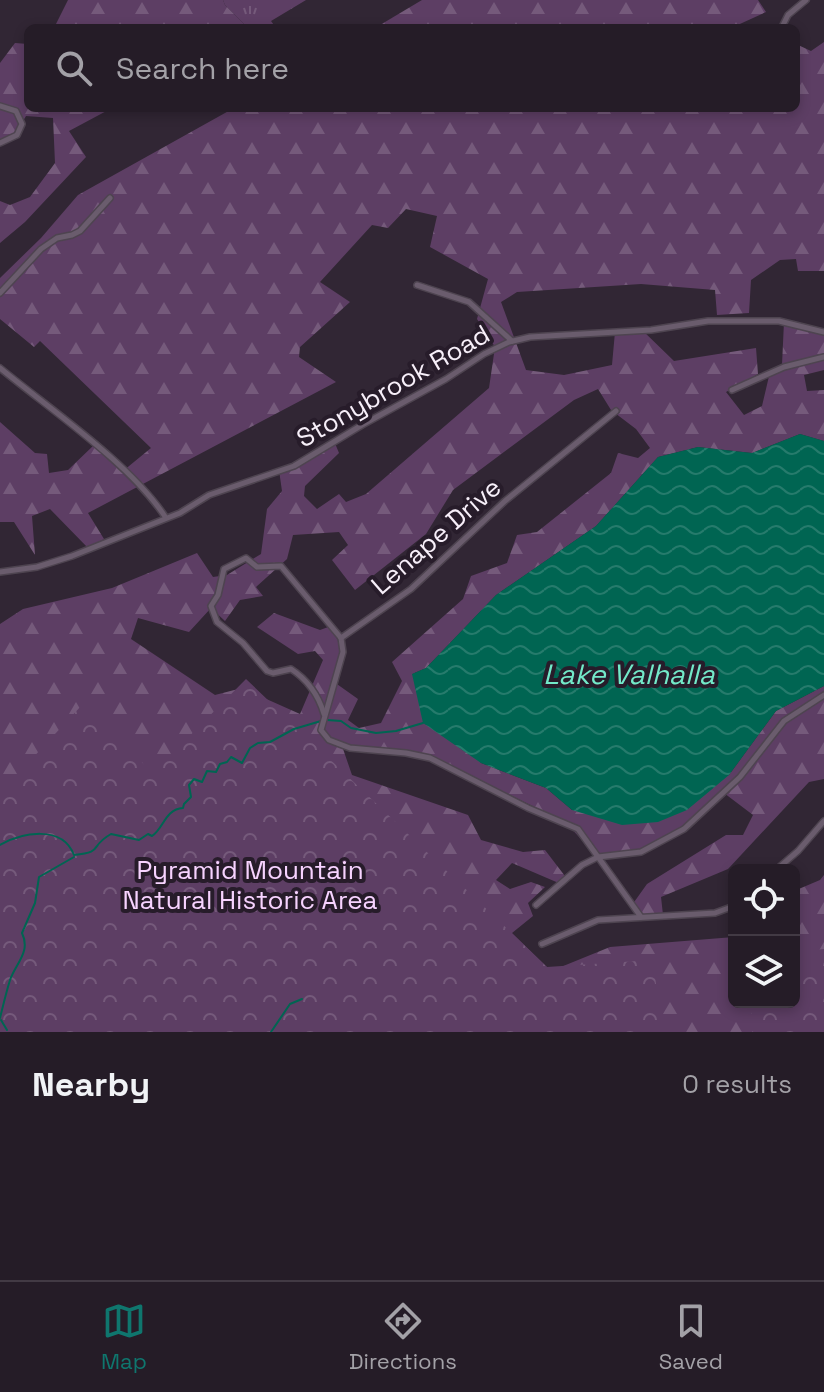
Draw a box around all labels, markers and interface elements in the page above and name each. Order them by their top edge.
search box [24,24,800,112]
icon: search [52,46,96,90]
text: Search here [116,49,289,88]
street label: Stonybrook Road [290,317,496,455]
street label: Lenape Drive [364,470,508,602]
water label: Lake Valhalla [543,656,716,692]
park label: Pyramid Mountain Natural Historic Area [122,853,378,917]
map controls [728,864,800,1008]
button: locate [728,864,800,936]
button: layers [728,936,800,1008]
text: Nearby [32,1063,150,1106]
text: 0 results [682,1067,792,1101]
tab: Map [101,1299,147,1375]
tab: Directions [349,1299,457,1375]
tab: Saved [659,1299,723,1375]

